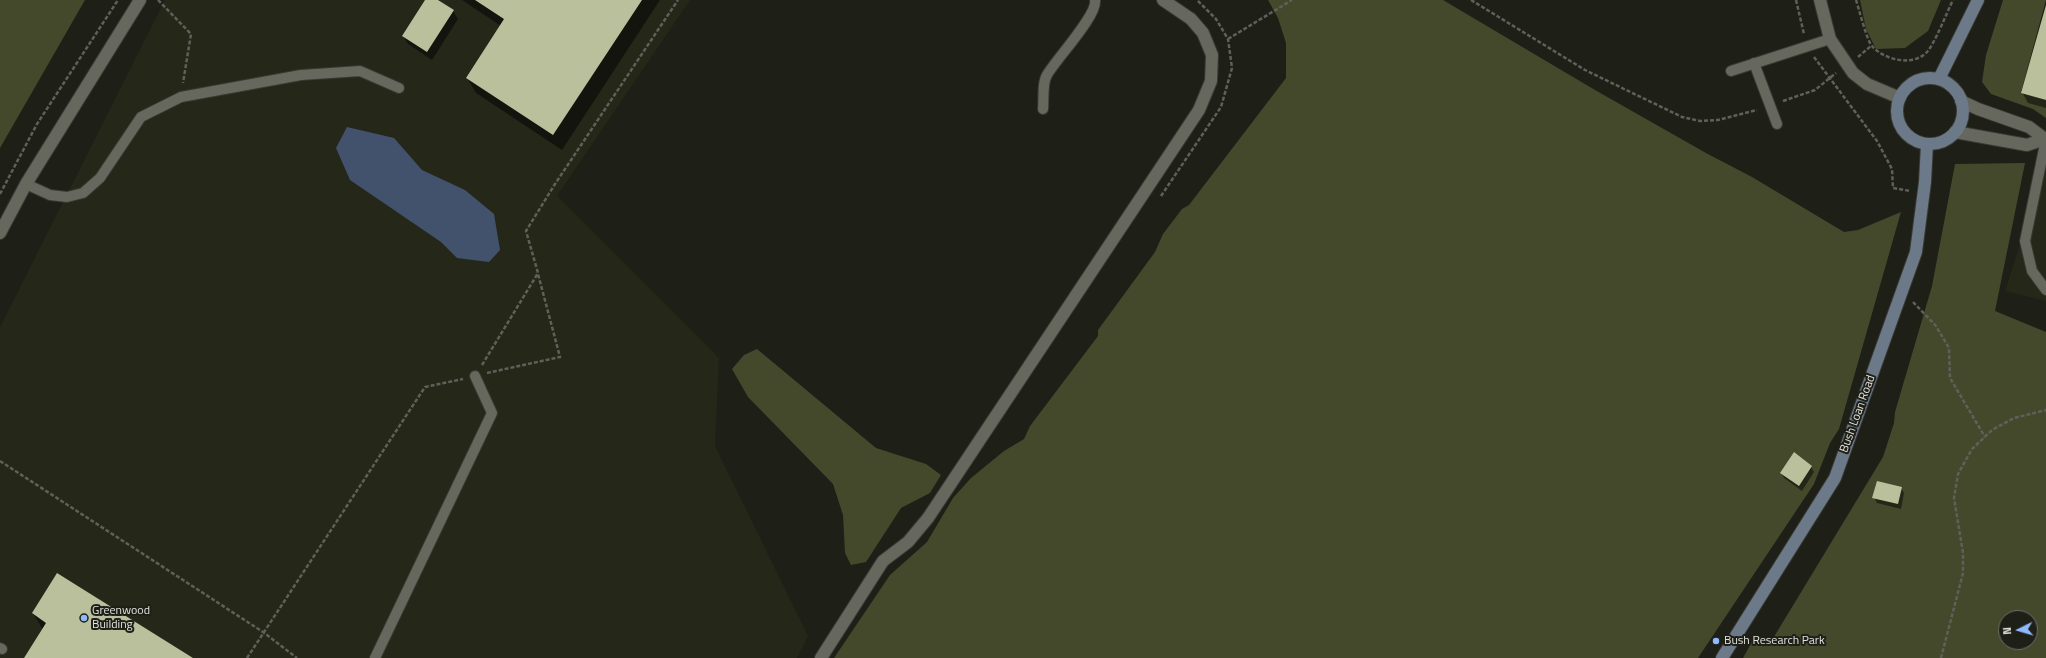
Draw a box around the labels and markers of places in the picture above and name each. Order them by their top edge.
place label: Greenwood Building [92,604,150,632]
marker: Greenwood Building [79,613,89,623]
place label: Bush Research Park [1724,634,1825,648]
marker: Bush Research Park [1711,636,1721,646]

